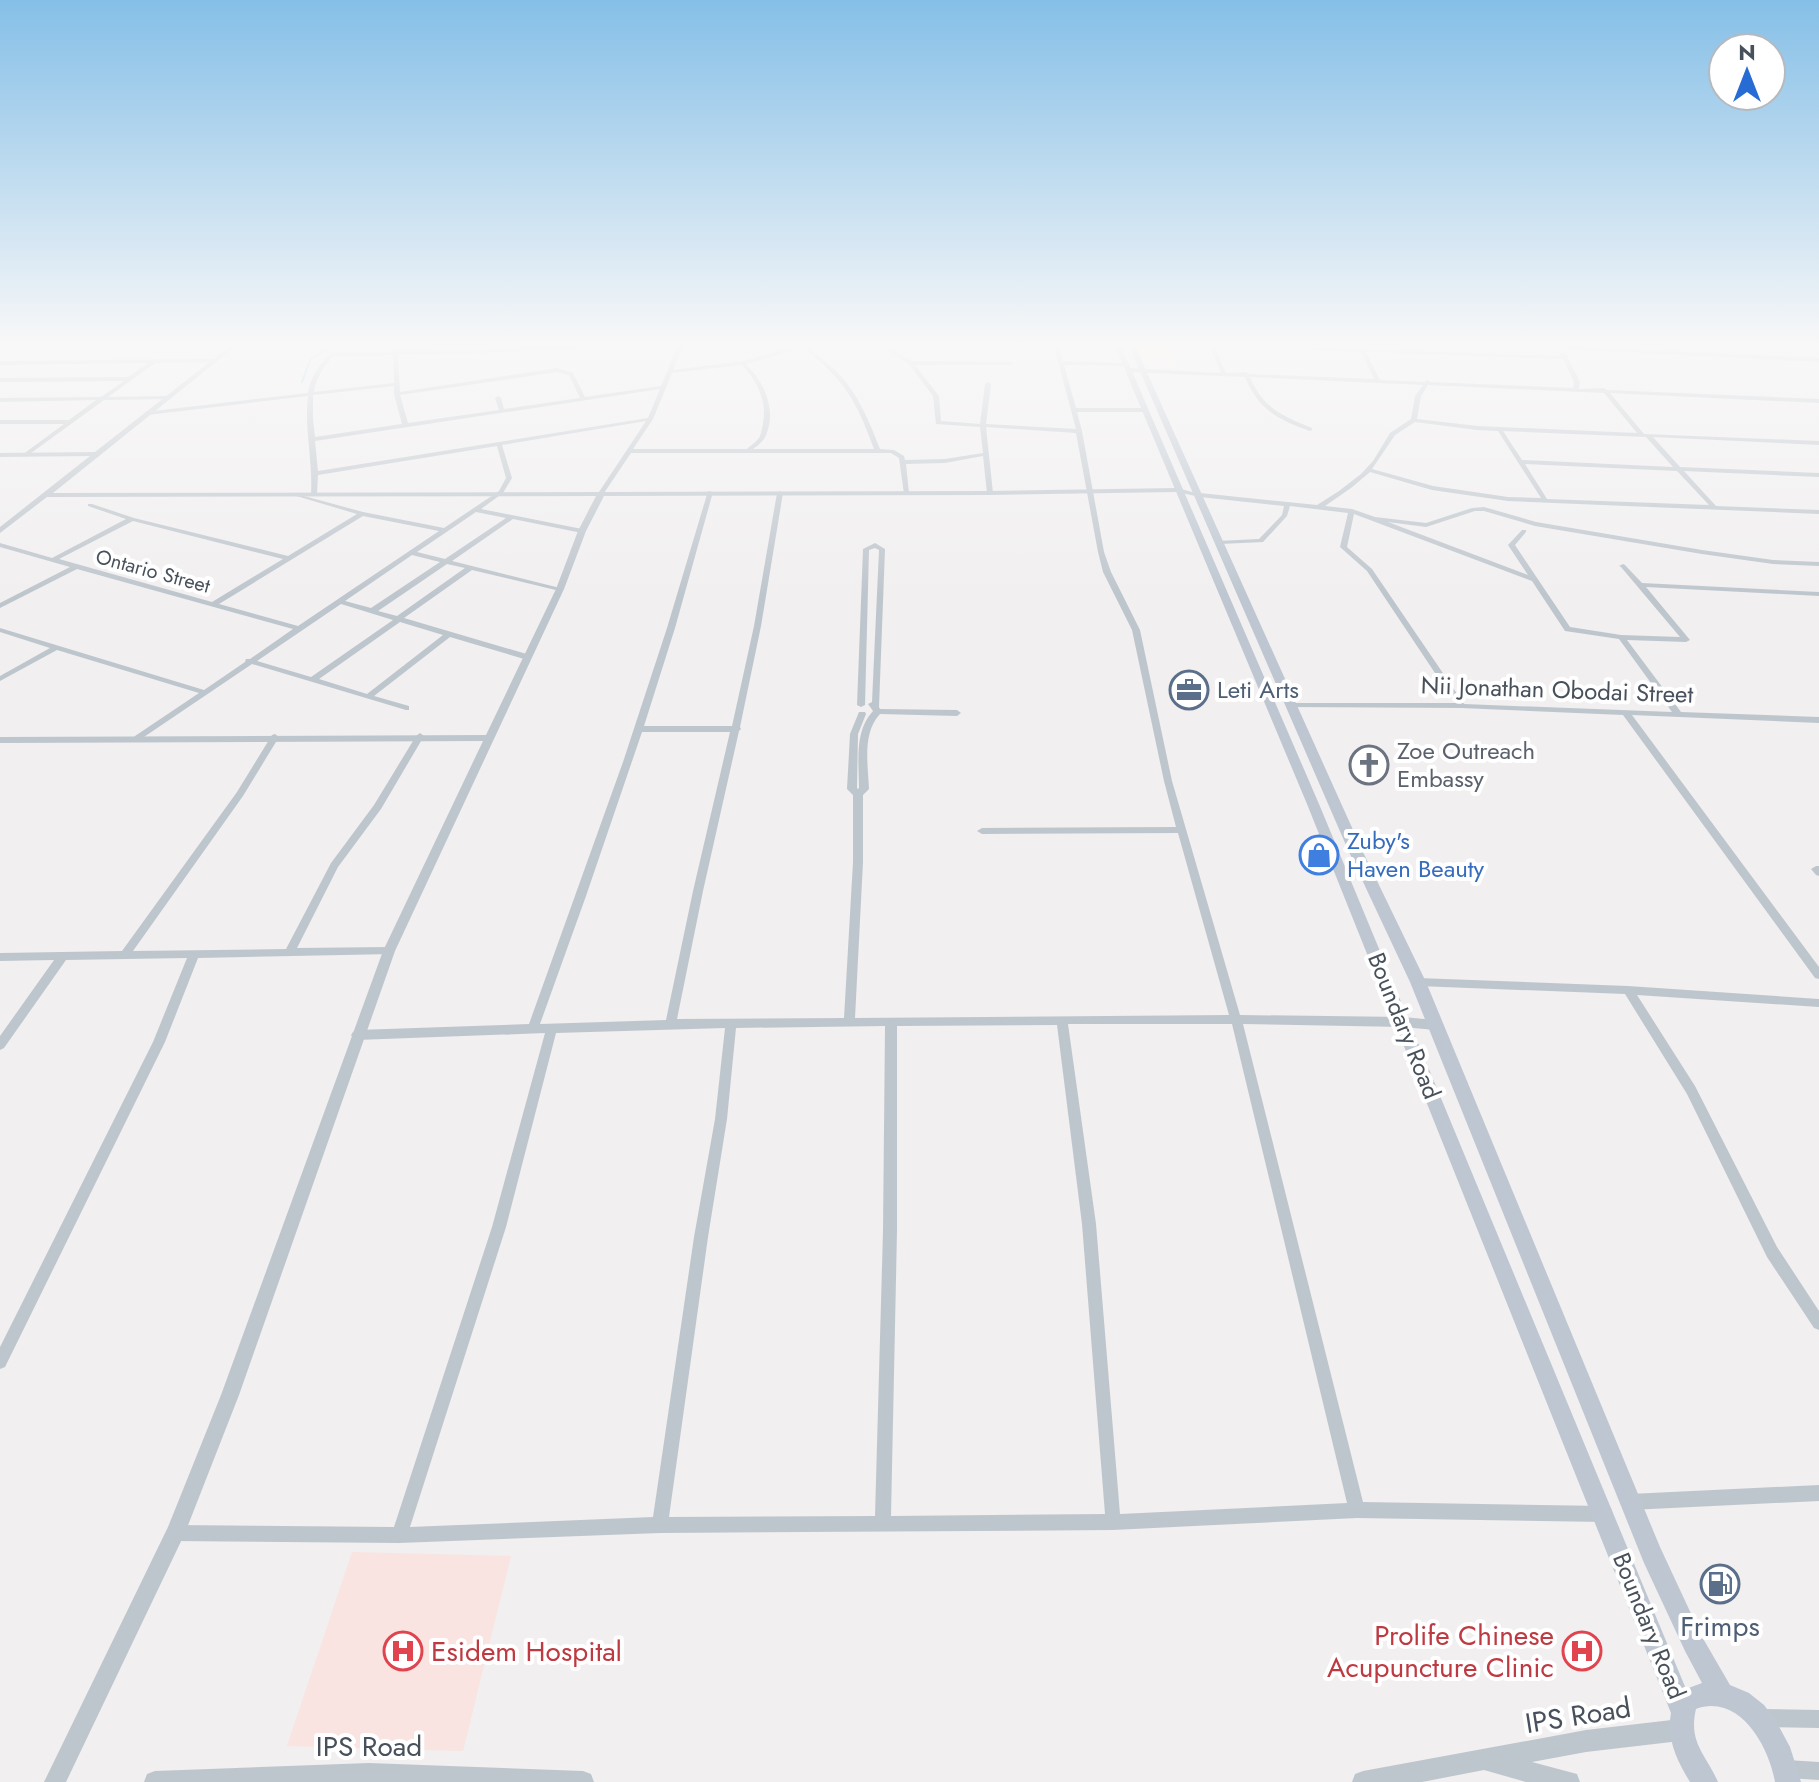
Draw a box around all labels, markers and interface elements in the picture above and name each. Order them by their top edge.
north arrow [1707,32,1787,112]
text: N [1738,36,1756,68]
street label: Ontario Street [92,542,214,601]
street label: Nii Jonathan Obodai Street [1420,667,1694,712]
office icon: Leti Arts [1168,669,1210,711]
place label: Leti Arts [1217,672,1299,707]
place label: Zoe Outreach Embassy [1397,733,1535,796]
church icon: Zoe Outreach Embassy [1348,744,1390,786]
place label: Zuby's Haven Beauty [1347,823,1485,886]
shop icon: Zuby's Haven Beauty [1298,834,1340,876]
street label: Boundary Road [1359,947,1450,1104]
street label: Boundary Road [1604,1547,1695,1704]
fuel station icon: Frimps [1699,1563,1741,1605]
place label: Frimps [1680,1606,1760,1647]
place label: Prolife Chinese Acupuncture Clinic [1327,1615,1554,1688]
hospital icon: Esidem Hospital [382,1630,424,1672]
hospital icon: Prolife Chinese Acupuncture Clinic [1561,1630,1603,1672]
place label: Esidem Hospital [431,1631,622,1672]
street label: IPS Road [1522,1687,1634,1744]
street label: IPS Road [316,1726,422,1767]

